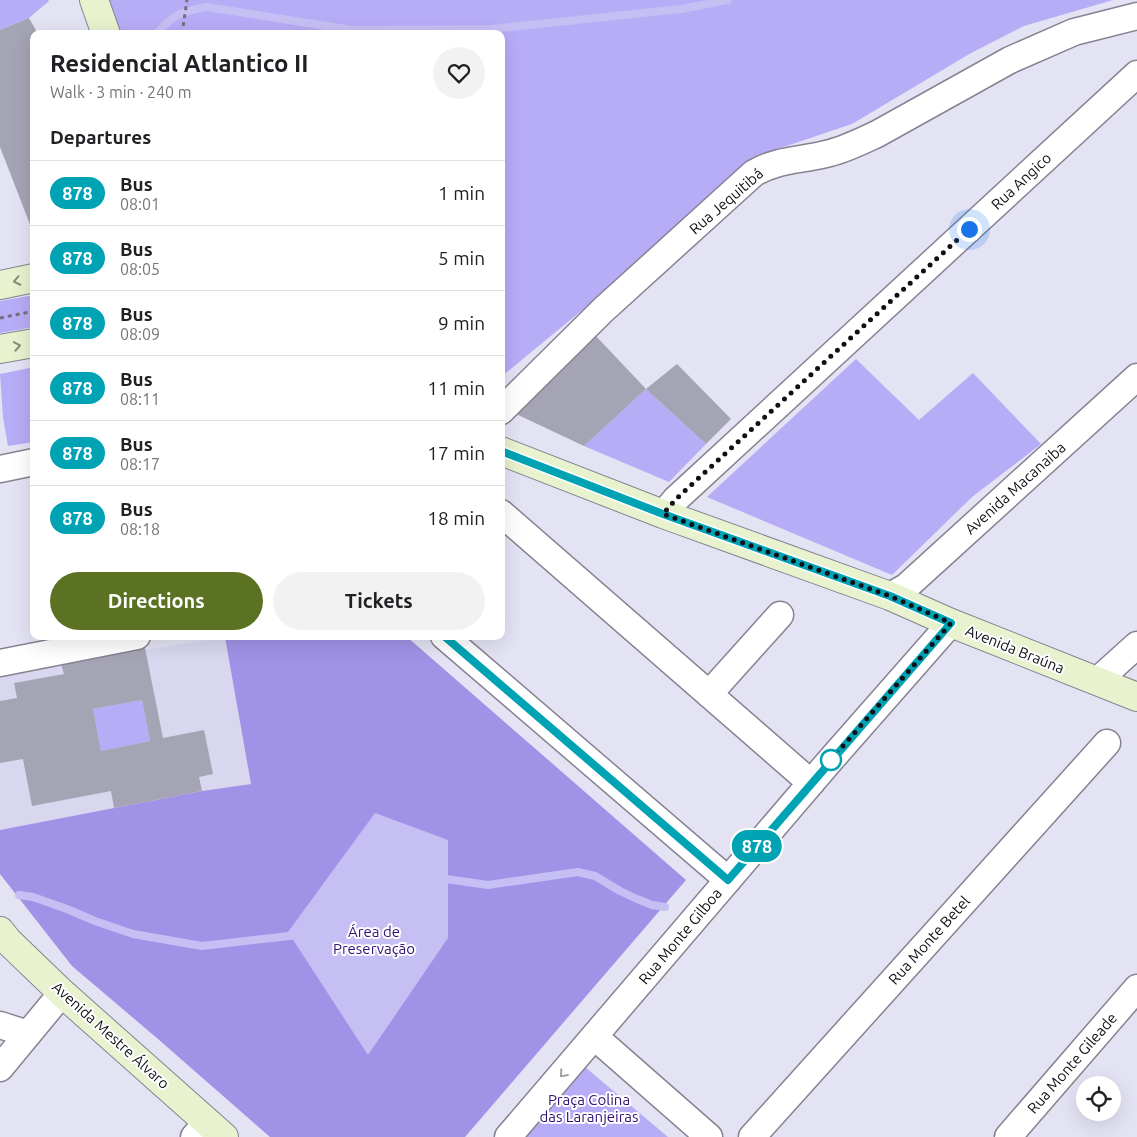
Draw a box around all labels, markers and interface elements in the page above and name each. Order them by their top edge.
button: heart [433,47,485,99]
text: Residencial Atlantico II [50,50,309,77]
text: Walk · 3 min · 240 m [50,83,192,101]
text: Departures [50,126,151,148]
street label: Rua Angico [988,149,1054,213]
street label: Rua Jequitibá [686,164,766,238]
text: Bus [120,173,153,195]
text: 1 min [438,182,485,204]
text: 878 [62,183,93,203]
text: 08:01 [120,195,160,213]
your location [957,217,982,242]
text: Bus [120,238,153,260]
text: 5 min [438,247,485,269]
text: 878 [62,248,93,268]
text: 08:05 [120,260,160,278]
one-way arrow [12,275,21,286]
text: Bus [120,303,153,325]
text: 9 min [438,312,485,334]
text: 878 [62,313,93,333]
text: 08:09 [120,325,160,343]
one-way arrow [12,342,21,352]
text: Bus [120,368,153,390]
text: 11 min [427,377,485,399]
text: 878 [62,378,93,398]
text: 08:11 [120,390,160,408]
text: Bus [120,433,153,455]
street label: Avenida Macanaiba [961,439,1069,537]
text: 17 min [427,442,485,464]
text: 878 [62,443,93,463]
text: 08:17 [120,455,160,473]
text: Bus [120,498,153,520]
text: 18 min [427,507,485,529]
text: 878 [62,508,93,528]
text: 08:18 [120,520,160,538]
button: Directions [50,572,263,630]
button: Tickets [273,572,485,630]
street label: Avenida Braúna [963,621,1067,677]
unlabelled marker [820,749,842,771]
line badge: 878 [728,830,786,862]
text: 878 [742,836,772,856]
street label: Rua Monte Gilboa [635,885,725,987]
street label: Rua Monte Betel [885,892,973,988]
park label: Área de Preservação [333,923,415,957]
street label: Avenida Mestre Álvaro [49,978,173,1092]
street label: Rua Monte Gileade [1024,1009,1120,1117]
one-way arrow [560,1068,569,1077]
map controls [1076,1076,1121,1121]
button: locate [1076,1076,1121,1121]
park label: Praça Colina das Laranjeiras [539,1091,639,1125]

